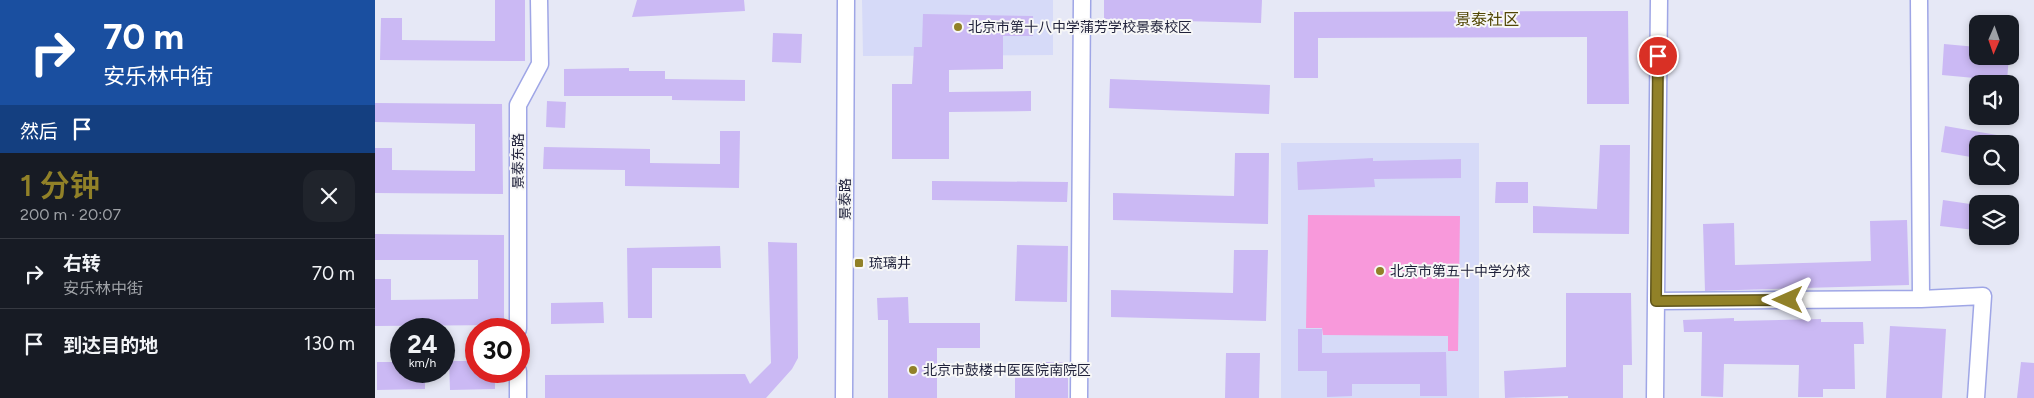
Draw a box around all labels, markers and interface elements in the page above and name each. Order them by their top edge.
district label: 景泰社区 [1455,10,1519,29]
north arrow [1969,15,2019,65]
map controls [1969,15,2019,245]
text: 70 m [103,16,184,58]
place label: 北京市第十八中学蒲芳学校景泰校区 [968,19,1192,36]
icon: right [20,20,85,85]
marker: 北京市第十八中学蒲芳学校景泰校区 [952,21,964,33]
pin [1637,35,1679,77]
icon: arrive [1644,42,1672,70]
text: 安乐林中街 [103,63,213,90]
button: sound [1969,75,2019,125]
icon: arrive [68,115,96,143]
text: 然后 [20,120,58,143]
street label: 景泰东路 [510,133,527,189]
button: search [1969,135,2019,185]
text: 1 分钟 [20,167,100,204]
button: close [303,170,355,222]
street label: 景泰路 [837,178,854,220]
button: layers [1969,195,2019,245]
text: 200 m · 20:07 [20,205,121,224]
text: 右转 [63,252,101,275]
place label: 琉璃井 [869,255,911,272]
marker: 琉璃井 [853,257,865,269]
icon: right [20,260,48,288]
text: 70 m [312,262,355,285]
place label: 北京市第五十中学分校 [1390,263,1530,280]
marker: 北京市第五十中学分校 [1374,265,1386,277]
position arrow [1761,273,1813,325]
text: 安乐林中街 [63,279,143,298]
speed limit sign: 30 [465,318,530,383]
text: 24 [407,329,438,359]
icon: arrive [20,330,48,358]
text: 130 m [304,332,355,355]
text: 到达目的地 [63,334,158,357]
text: km/h [409,356,436,370]
place label: 北京市鼓楼中医医院南院区 [923,362,1091,379]
marker: 北京市鼓楼中医医院南院区 [907,364,919,376]

